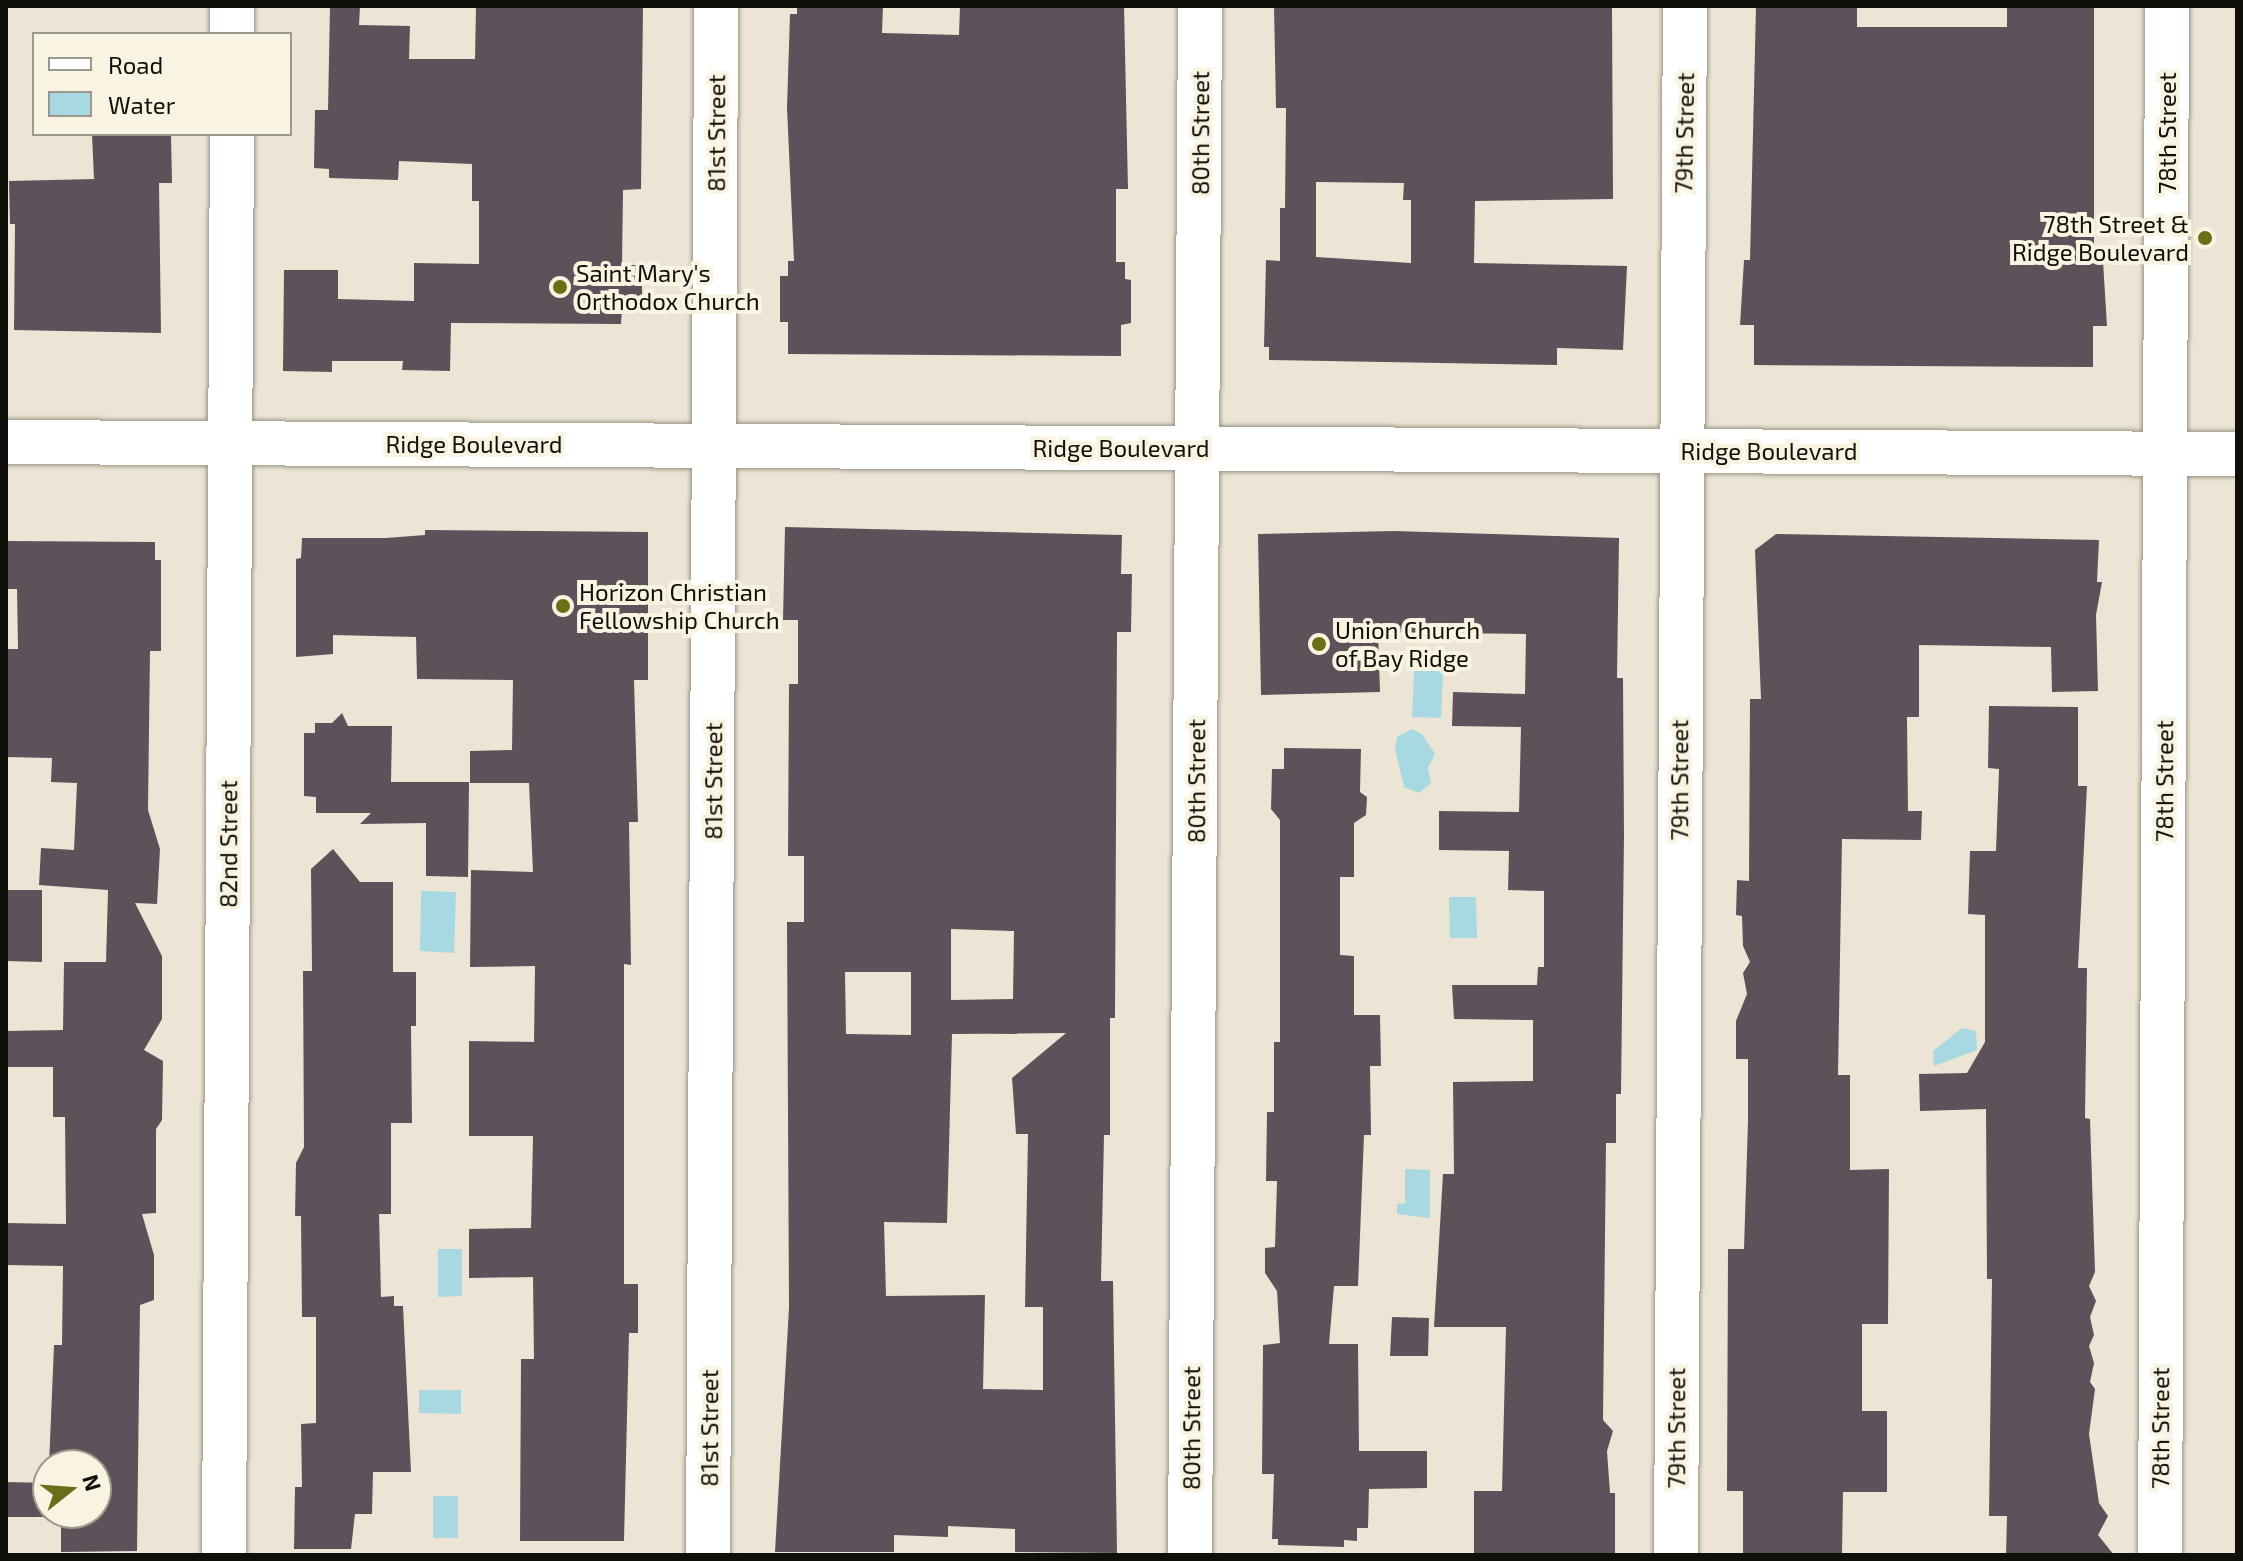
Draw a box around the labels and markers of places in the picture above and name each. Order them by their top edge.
place label: 78th Street & Ridge Boulevard [2012,210,2189,266]
marker: 78th Street & Ridge Boulevard [2196,229,2214,247]
place label: Saint Mary's Orthodox Church [576,259,760,315]
marker: Saint Mary's Orthodox Church [551,278,569,296]
place label: Horizon Christian Fellowship Church [579,578,780,634]
marker: Horizon Christian Fellowship Church [554,597,572,615]
place label: Union Church of Bay Ridge [1335,616,1480,672]
marker: Union Church of Bay Ridge [1310,635,1328,653]

